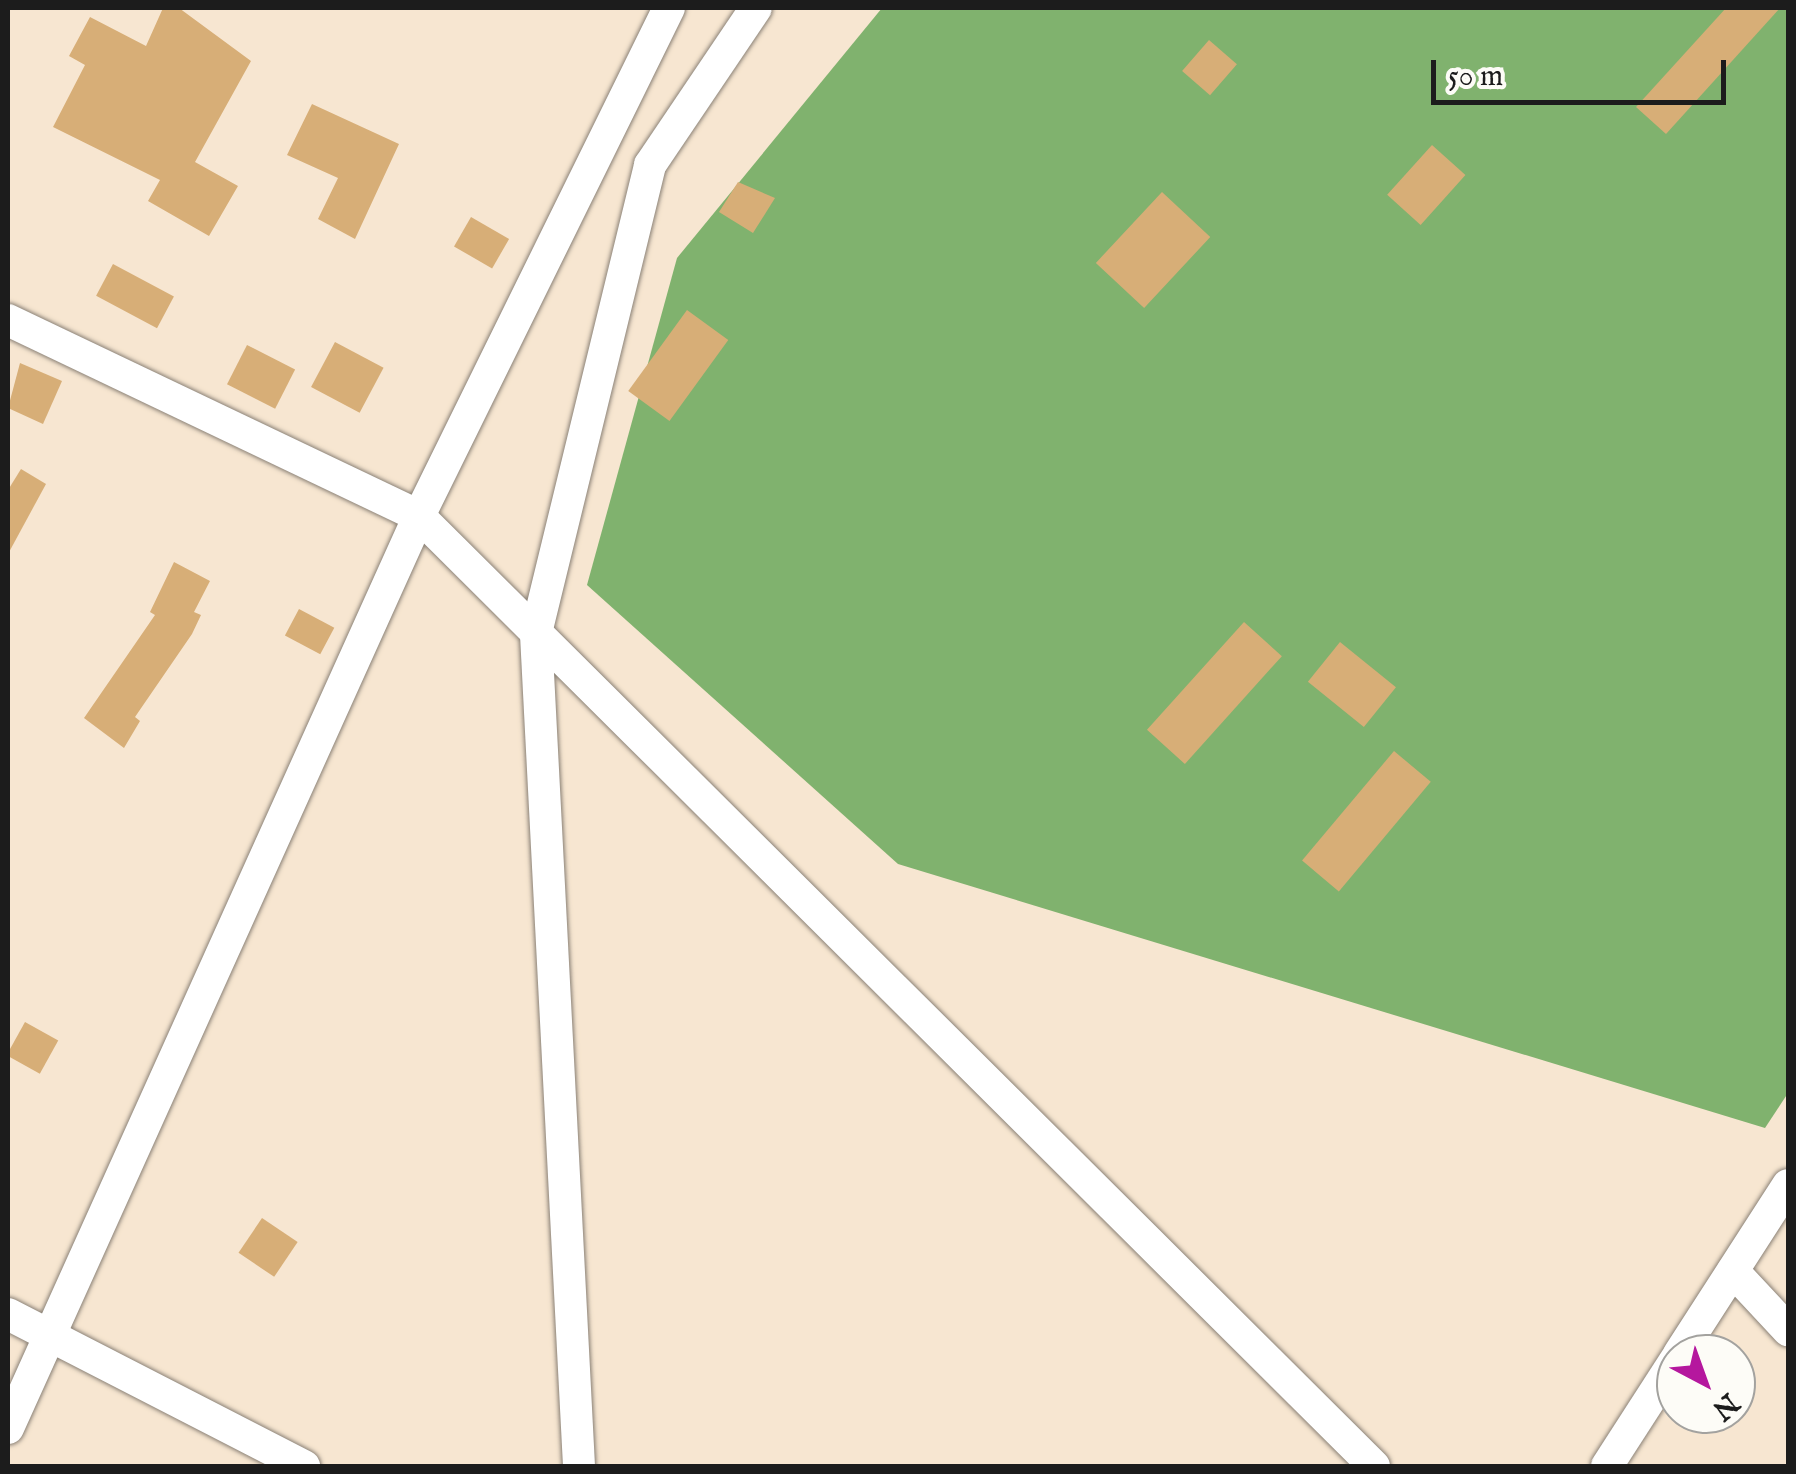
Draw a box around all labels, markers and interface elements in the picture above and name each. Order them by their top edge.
scale bar [1436,40,1731,102]
text: 50 m [1448,58,1503,96]
north arrow [1656,1334,1756,1434]
text: N [1704,1384,1745,1427]

